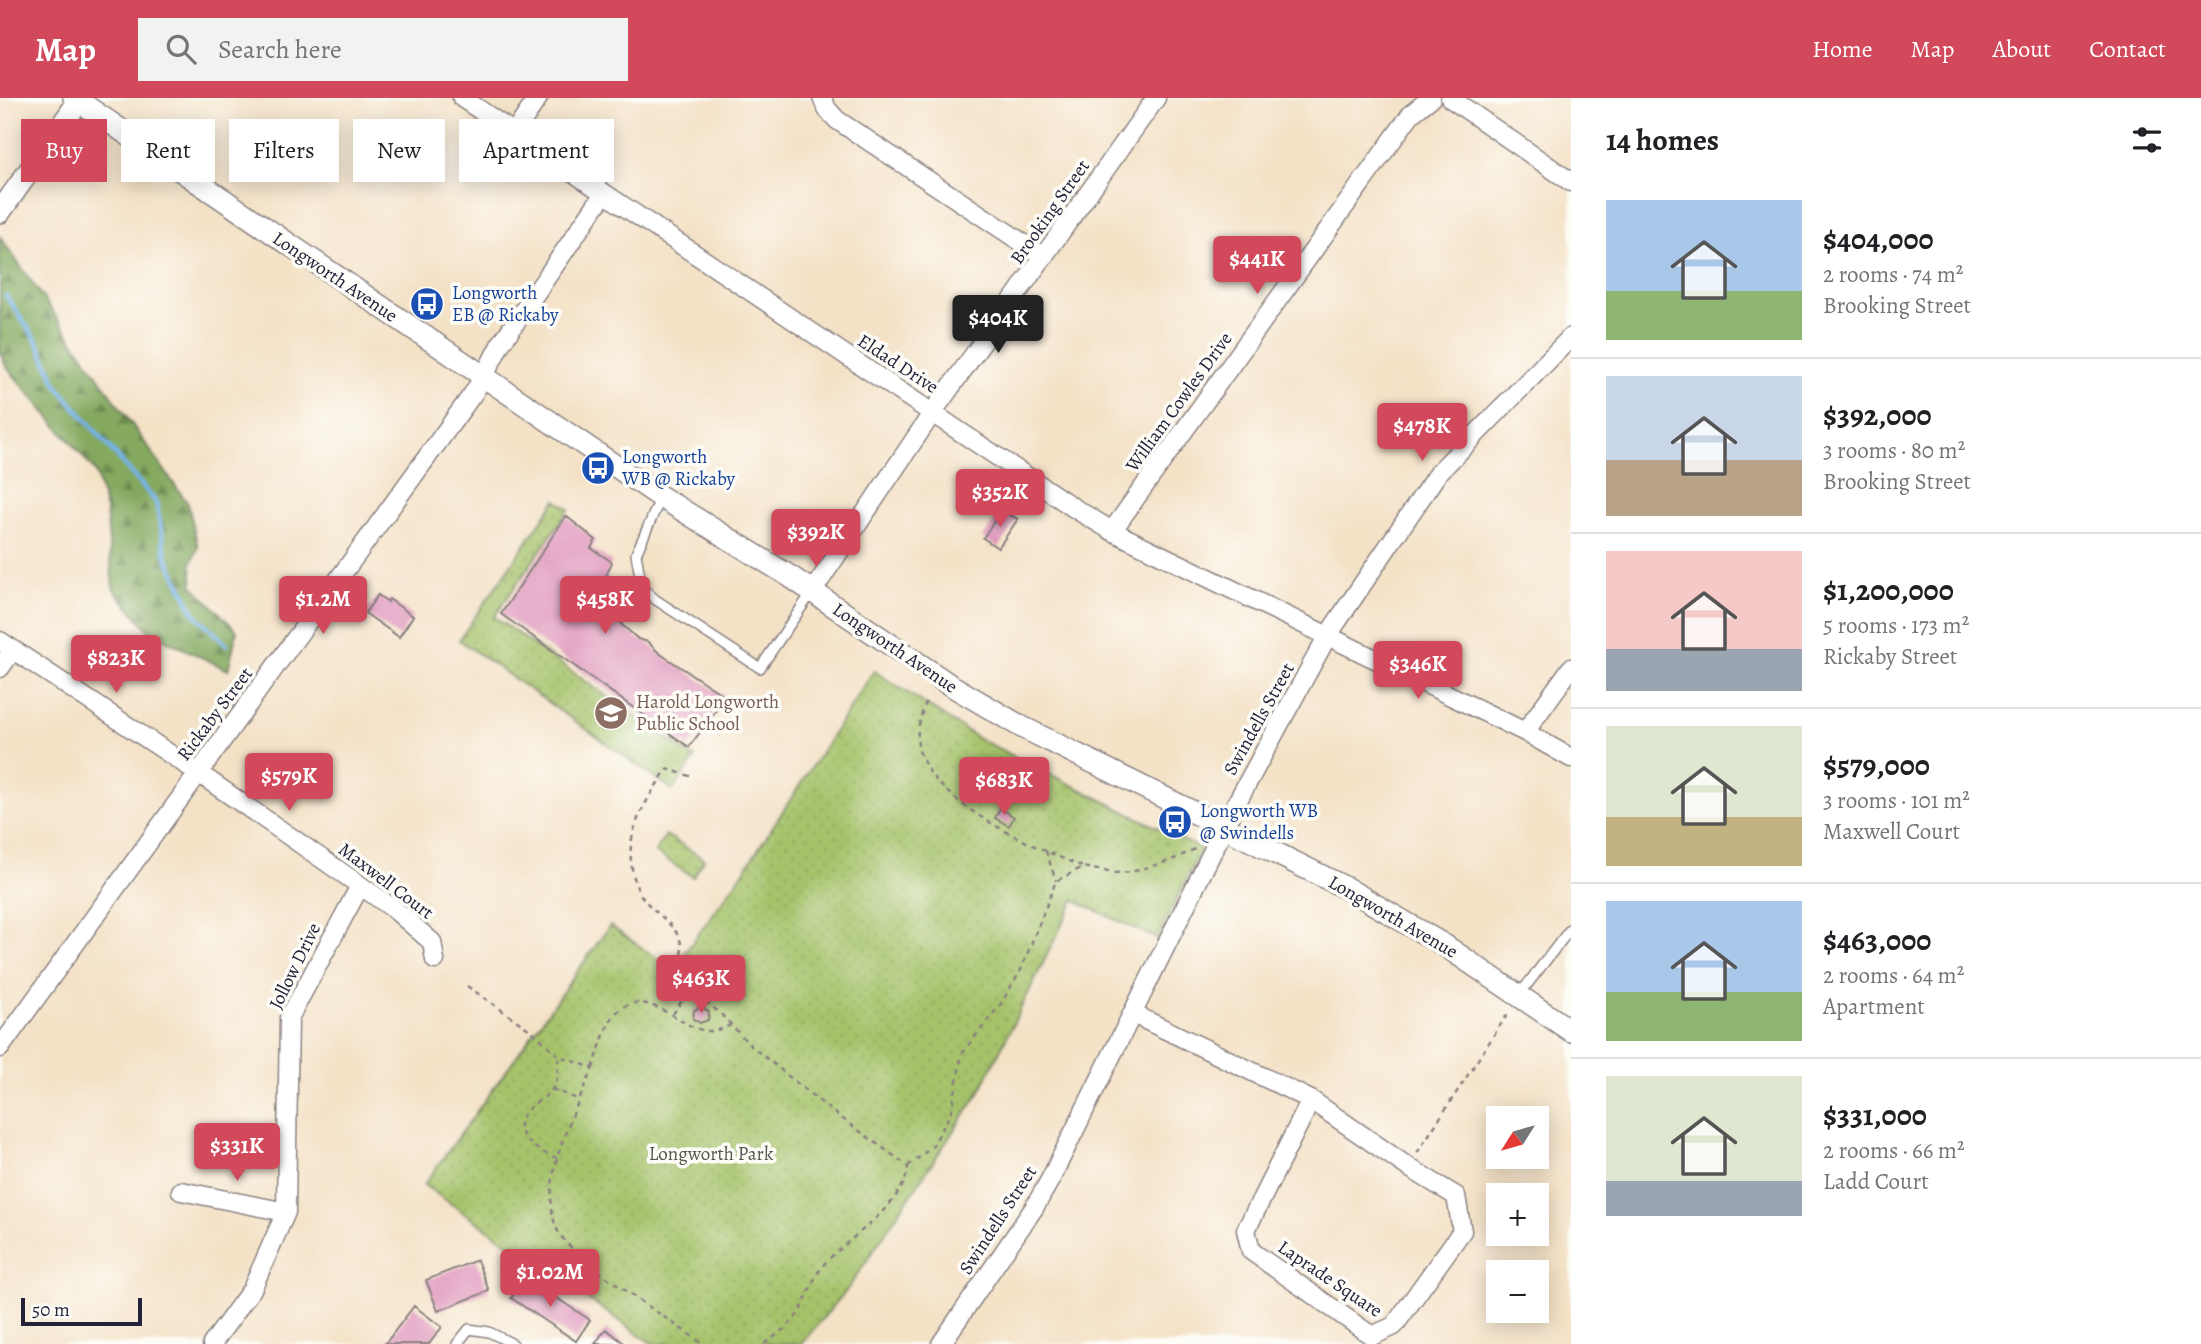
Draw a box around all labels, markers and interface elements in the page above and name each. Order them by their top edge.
search box [138,18,628,81]
text: Map [35,27,96,72]
icon: search [162,30,200,68]
text: Search here [218,32,342,67]
text: Home [1812,33,1873,65]
text: Map [1911,33,1955,65]
text: About [1993,33,2051,65]
text: Contact [2089,33,2166,65]
chip: Buy [21,119,107,182]
chip: Rent [121,119,215,182]
chip: Filters [229,119,339,182]
chip: New [353,119,445,182]
chip: Apartment [459,119,614,182]
text: 14 homes [1606,120,1719,160]
icon: filters [2128,121,2166,159]
street label: Brooking Street [1004,154,1096,270]
text: $404,000 [1823,219,1934,259]
street label: Longworth Avenue [267,226,403,328]
icon: home [1662,228,1746,312]
pin: $441K [1208,236,1306,296]
text: $441K [1229,243,1285,274]
text: 2 rooms · 74 m² [1823,259,1963,290]
place label: Longworth EB @ Rickaby [452,280,559,328]
bus stop icon: Longworth EB @ Rickaby [408,285,446,323]
text: Brooking Street [1823,290,1971,321]
pin: $404K [949,296,1047,355]
text: $404K [968,302,1028,333]
street label: William Cowles Drive [1119,327,1238,478]
street label: Eldad Drive [853,328,943,400]
text: $392,000 [1823,395,1932,435]
pin: $478K [1373,404,1471,463]
icon: home [1662,404,1746,488]
text: $478K [1393,410,1451,441]
text: 3 rooms · 80 m² [1823,435,1965,466]
place label: Longworth WB @ Rickaby [621,444,735,492]
bus stop icon: Longworth WB @ Rickaby [579,449,617,487]
text: Brooking Street [1823,466,1971,497]
pin: $352K [951,470,1049,529]
text: $352K [972,476,1028,507]
pin: $392K [767,510,865,569]
text: $392K [787,516,845,547]
text: $1,200,000 [1823,570,1954,610]
pin: $1.2M [274,576,372,636]
pin: $458K [556,576,654,636]
icon: home [1662,579,1746,663]
text: $1.2M [295,583,351,614]
text: $458K [576,583,634,614]
street label: Longworth Avenue [827,597,963,699]
text: 5 rooms · 173 m² [1823,610,1969,641]
pin: $823K [67,636,165,695]
text: Rickaby Street [1823,641,1957,672]
text: $823K [87,642,145,673]
pin: $346K [1369,642,1467,701]
text: $346K [1389,648,1447,679]
street label: Swindells Street [1217,658,1301,780]
street label: Rickaby Street [171,662,259,766]
place label: Harold Longworth Public School [636,689,779,737]
school or university icon: Harold Longworth Public School [592,694,630,732]
text: $579,000 [1823,745,1930,785]
pin: $579K [240,754,338,813]
icon: home [1662,754,1746,838]
pin: $683K [955,758,1053,817]
text: $579K [261,760,317,791]
text: $683K [975,764,1033,795]
text: 3 rooms · 101 m² [1823,785,1970,816]
place label: Longworth WB @ Swindells [1200,798,1318,846]
bus stop icon: Longworth WB @ Swindells [1156,803,1194,841]
text: Maxwell Court [1823,816,1960,847]
street label: Maxwell Court [333,837,439,925]
street label: Longworth Avenue [1323,869,1463,965]
street label: Jollow Drive [263,918,327,1014]
text: $463,000 [1823,920,1931,960]
icon: home [1662,929,1746,1013]
pin: $463K [652,956,750,1015]
text: 2 rooms · 64 m² [1823,960,1964,991]
text: $463K [672,962,730,993]
text: Apartment [1823,991,1925,1022]
text: $331,000 [1823,1095,1927,1135]
icon: home [1662,1104,1746,1188]
north arrow [1486,1106,1549,1169]
map controls [1486,1106,1549,1323]
pin: $331K [188,1124,286,1183]
text: $331K [210,1130,264,1161]
text: 2 rooms · 66 m² [1823,1135,1965,1166]
park label: Longworth Park [649,1141,774,1167]
street label: Swindells Street [953,1161,1043,1279]
text: Ladd Court [1823,1166,1929,1197]
button: + [1486,1183,1549,1246]
street label: Laprade Square [1273,1234,1387,1324]
pin: $1.02M [493,1250,607,1309]
text: $1.02M [516,1256,584,1287]
button: − [1486,1260,1549,1323]
scale bar [21,1295,142,1327]
text: 50 m [32,1297,70,1323]

